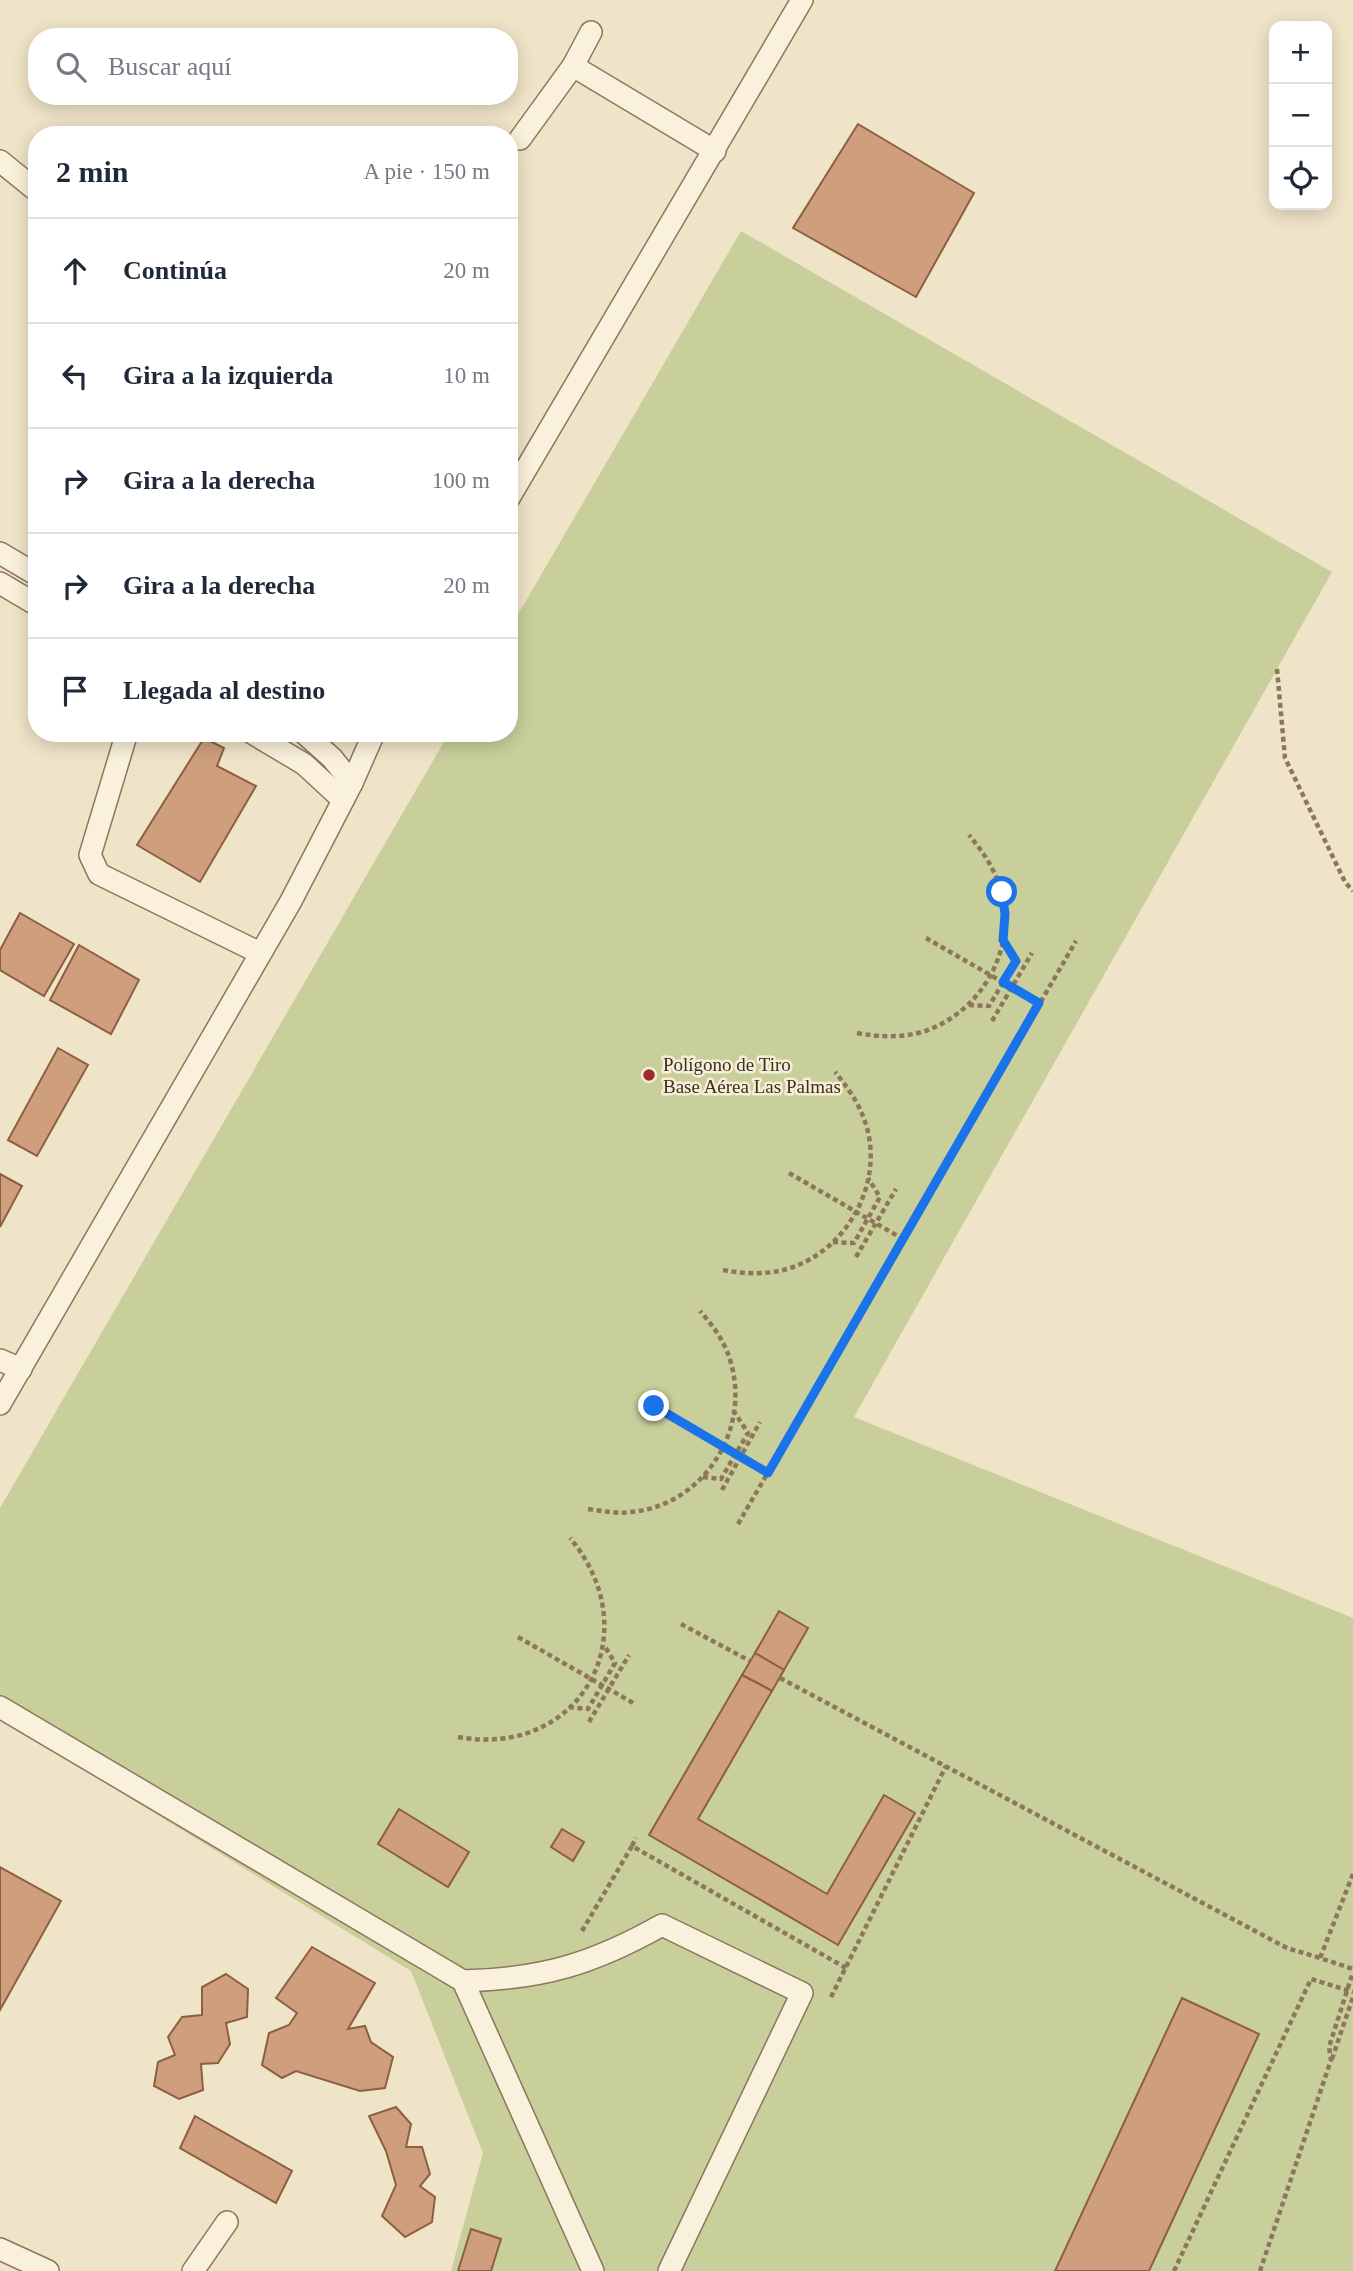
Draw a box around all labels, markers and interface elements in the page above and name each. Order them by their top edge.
map controls [1269,21,1332,210]
button: + [1269,21,1332,84]
search box [28,28,518,105]
icon: search [52,48,90,86]
text: Buscar aquí [108,52,231,81]
button: − [1269,84,1332,147]
button: locate [1269,147,1332,210]
text: 2 min [56,155,129,188]
text: A pie · 150 m [364,159,490,184]
icon: ahead [56,252,94,290]
text: Continúa [123,256,227,285]
text: 20 m [443,258,490,283]
icon: left [56,357,94,395]
text: Gira a la izquierda [123,361,333,390]
text: 10 m [443,363,490,388]
icon: right [56,462,94,500]
text: Gira a la derecha [123,466,315,495]
text: 100 m [432,468,490,493]
icon: right [56,567,94,605]
text: Gira a la derecha [123,571,315,600]
text: 20 m [443,573,490,598]
icon: arrive [56,672,94,710]
text: Llegada al destino [123,676,325,705]
route start [986,876,1017,907]
place label: Polígono de Tiro Base Aérea Las Palmas [663,1054,841,1097]
marker: Polígono de Tiro Base Aérea Las Palmas [641,1067,657,1083]
route end [638,1390,669,1421]

